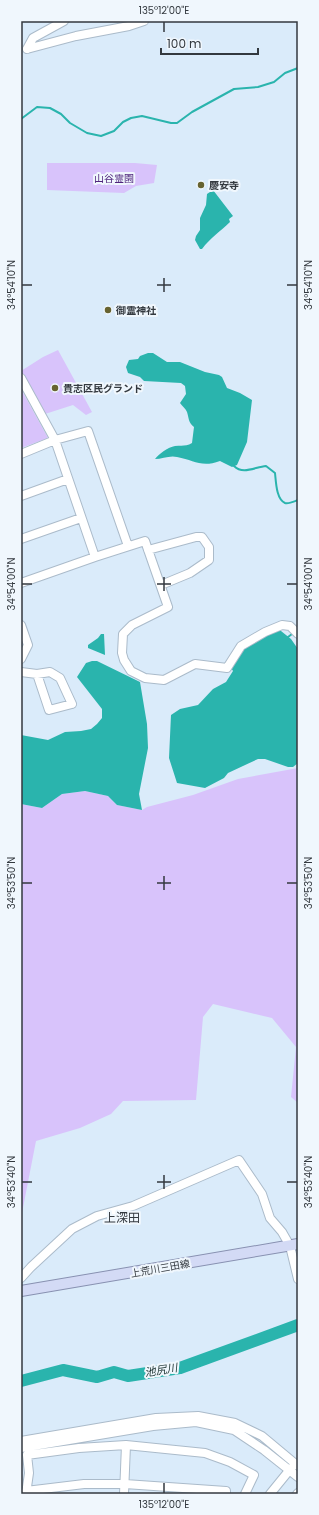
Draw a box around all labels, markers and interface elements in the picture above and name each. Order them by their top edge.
text: 135°12'00"E [139,3,189,18]
scale bar [161,30,258,56]
text: 100 m [167,35,201,52]
park label: 山谷霊園 [94,171,134,186]
place label: 慶安寺 [209,178,239,193]
marker: 慶安寺 [196,180,206,190]
text: 34°54'10"N [4,260,19,310]
text: 34°54'10"N [301,260,316,310]
place label: 御霊神社 [115,303,157,318]
marker: 御霊神社 [103,305,113,315]
place label: 貴志区民グランド [63,381,143,396]
marker: 貴志区民グランド [50,383,60,393]
text: 34°54'00"N [4,558,19,610]
text: 34°54'00"N [301,558,316,610]
text: 34°53'50"N [4,857,19,909]
text: 34°53'50"N [301,857,316,909]
text: 34°53'40"N [4,1156,19,1208]
text: 34°53'40"N [301,1156,316,1208]
district label: 上深田 [104,1209,140,1226]
street label: 上荒川三田線 [129,1256,191,1281]
water label: 池尻川 [143,1359,180,1380]
text: 135°12'00"E [139,1497,189,1512]

